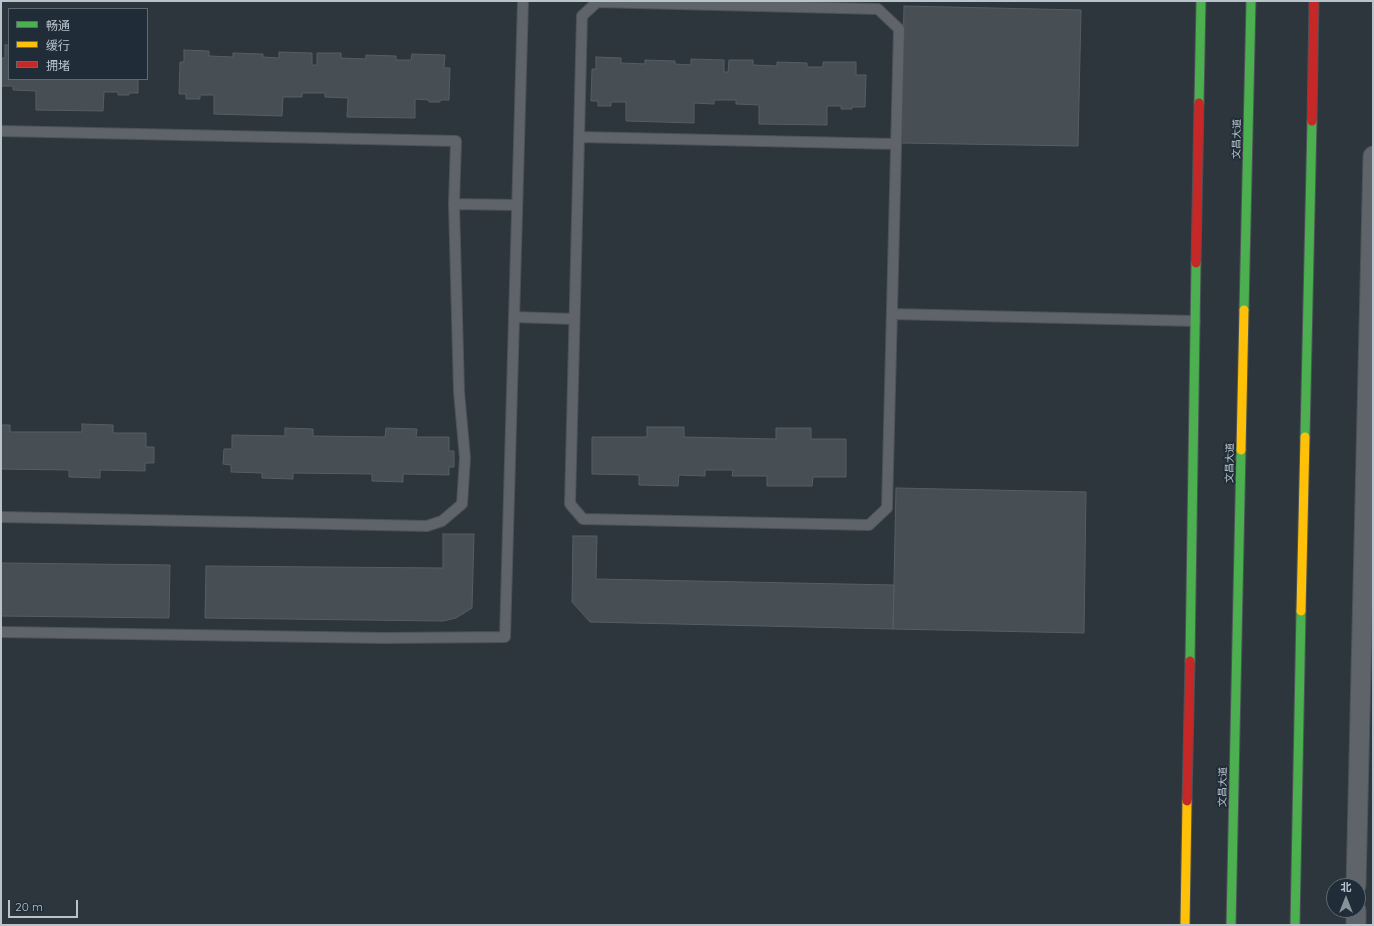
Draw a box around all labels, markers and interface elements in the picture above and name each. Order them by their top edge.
legend [8,8,148,80]
text: 畅通 [46,18,70,33]
text: 缓行 [46,38,70,53]
text: 拥堵 [46,58,70,73]
street label: 文昌大道 [1231,119,1243,159]
street label: 文昌大道 [1224,443,1236,483]
street label: 文昌大道 [1217,767,1229,807]
north arrow [1326,878,1366,918]
text: 北 [1341,880,1352,894]
scale bar [10,892,80,918]
text: 20 m [15,899,43,914]

